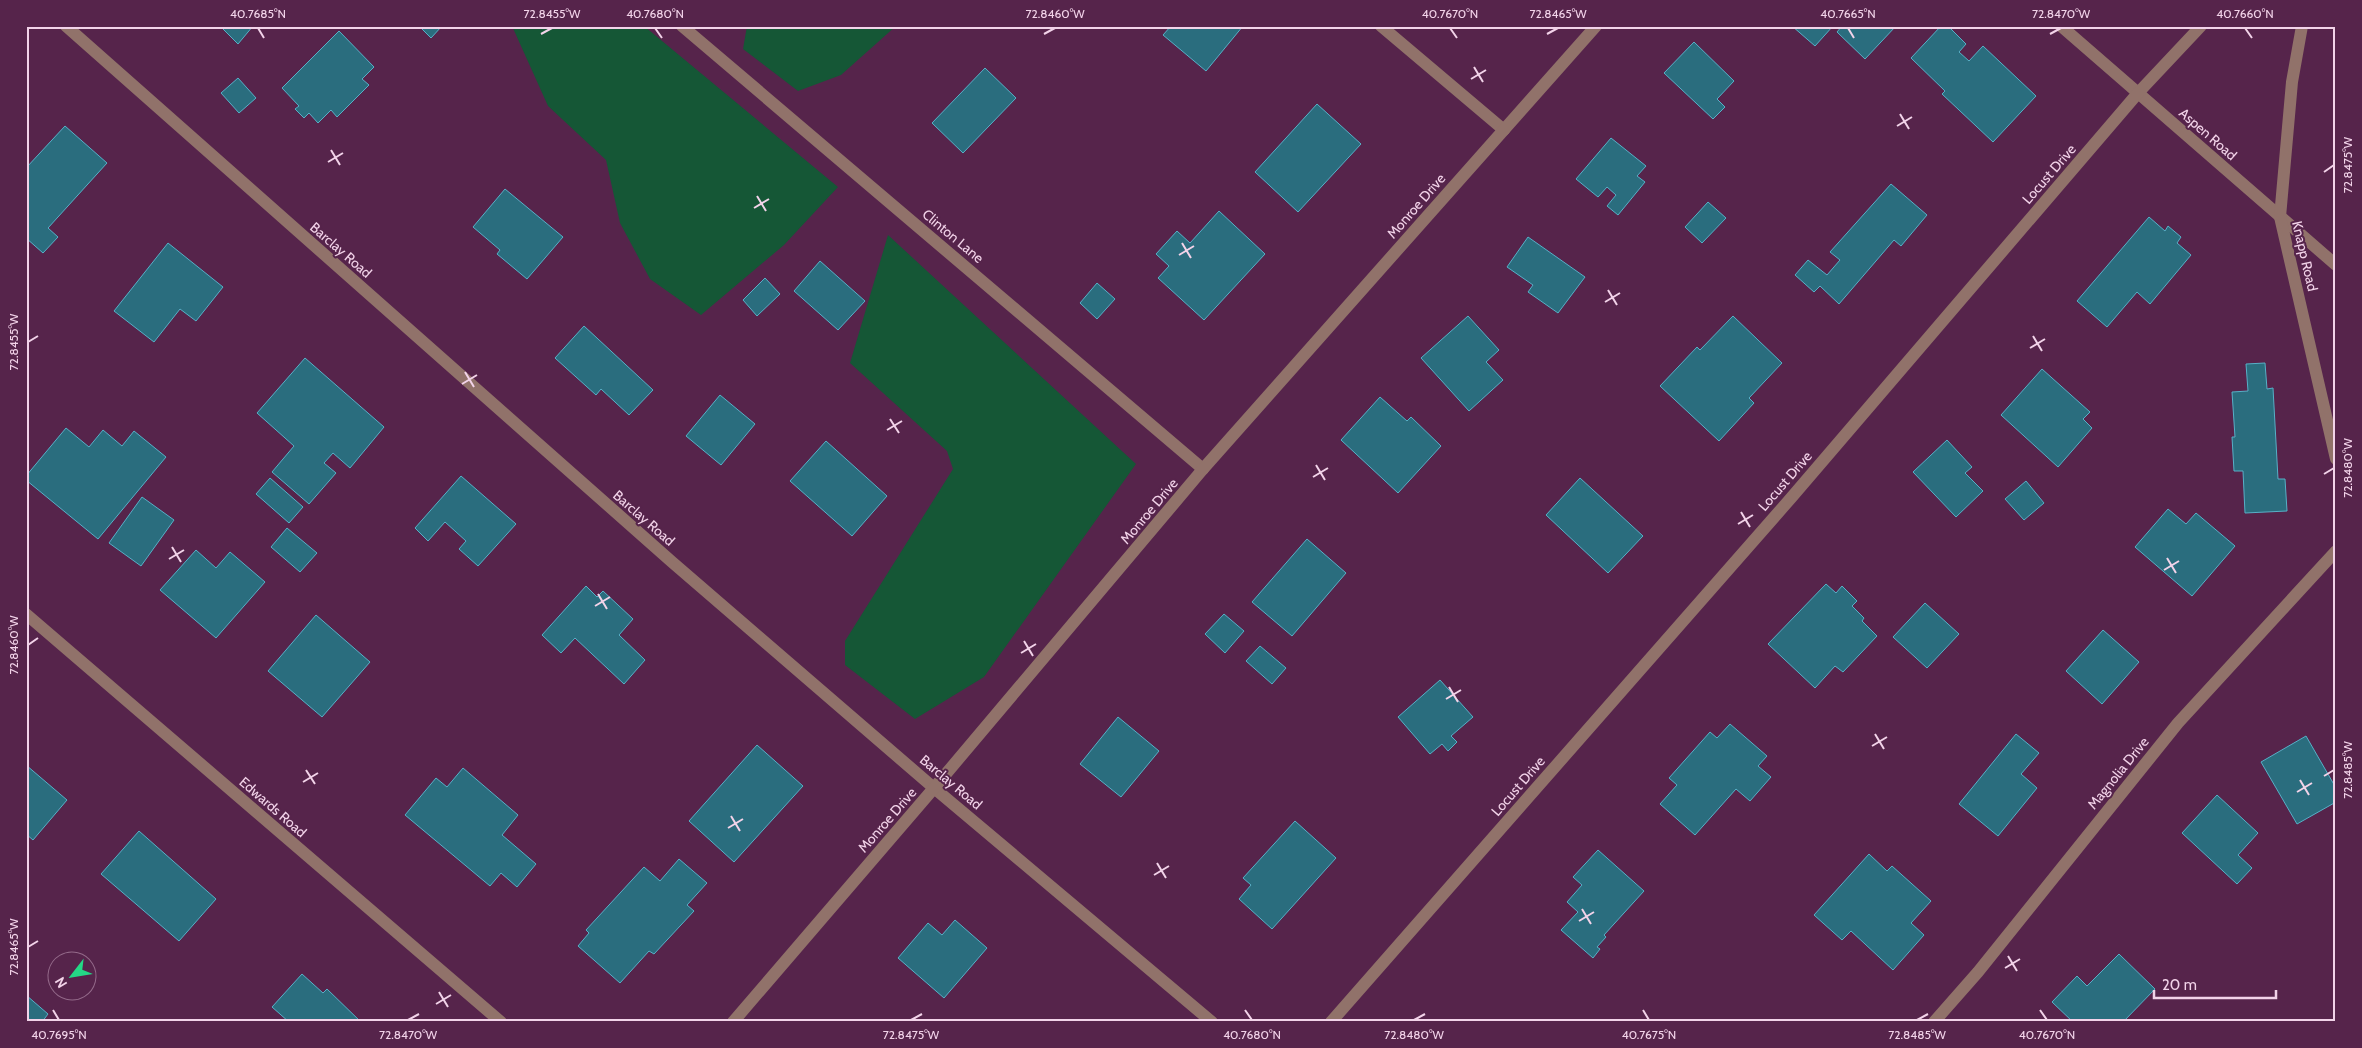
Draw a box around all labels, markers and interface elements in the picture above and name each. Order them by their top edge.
text: 40.7685°N [230,6,286,21]
text: 72.8455°W [524,6,581,21]
text: 40.7680°N [626,6,684,21]
text: 72.8460°W [1025,6,1085,21]
text: 40.7670°N [1422,6,1478,21]
text: 72.8465°W [1529,6,1587,21]
text: 40.7665°N [1820,6,1876,21]
text: 72.8470°W [2032,6,2091,21]
text: 40.7660°N [2216,6,2274,21]
street label: Aspen Road [2175,104,2241,164]
text: 72.8475°W [2340,136,2355,193]
street label: Locust Drive [2018,140,2080,208]
street label: Monroe Drive [1383,170,1449,242]
street label: Clinton Lane [919,205,987,267]
street label: Barclay Road [306,218,376,282]
street label: Knapp Road [2288,219,2322,293]
text: 72.8455°W [6,313,21,370]
text: 72.8480°W [2340,438,2355,498]
street label: Locust Drive [1754,447,1816,515]
street label: Monroe Drive [1116,474,1182,548]
street label: Barclay Road [609,486,679,550]
text: 72.8460°W [6,615,21,675]
street label: Magnolia Drive [2083,733,2153,813]
text: 72.8485°W [2340,741,2355,799]
street label: Barclay Road [916,751,986,813]
street label: Locust Drive [1487,752,1549,820]
street label: Edwards Road [236,773,310,841]
street label: Monroe Drive [854,784,920,856]
text: 72.8465°W [6,918,21,976]
north arrow [48,950,98,1000]
scale bar [2154,968,2277,1000]
text: N [51,974,71,992]
text: 20 m [2162,976,2197,994]
text: 40.7695°N [31,1027,87,1042]
text: 72.8470°W [379,1027,438,1042]
text: 72.8475°W [883,1027,940,1042]
text: 40.7680°N [1223,1027,1281,1042]
text: 72.8480°W [1384,1027,1444,1042]
text: 40.7675°N [1622,1027,1676,1042]
text: 72.8485°W [1888,1027,1946,1042]
text: 40.7670°N [2019,1027,2075,1042]

